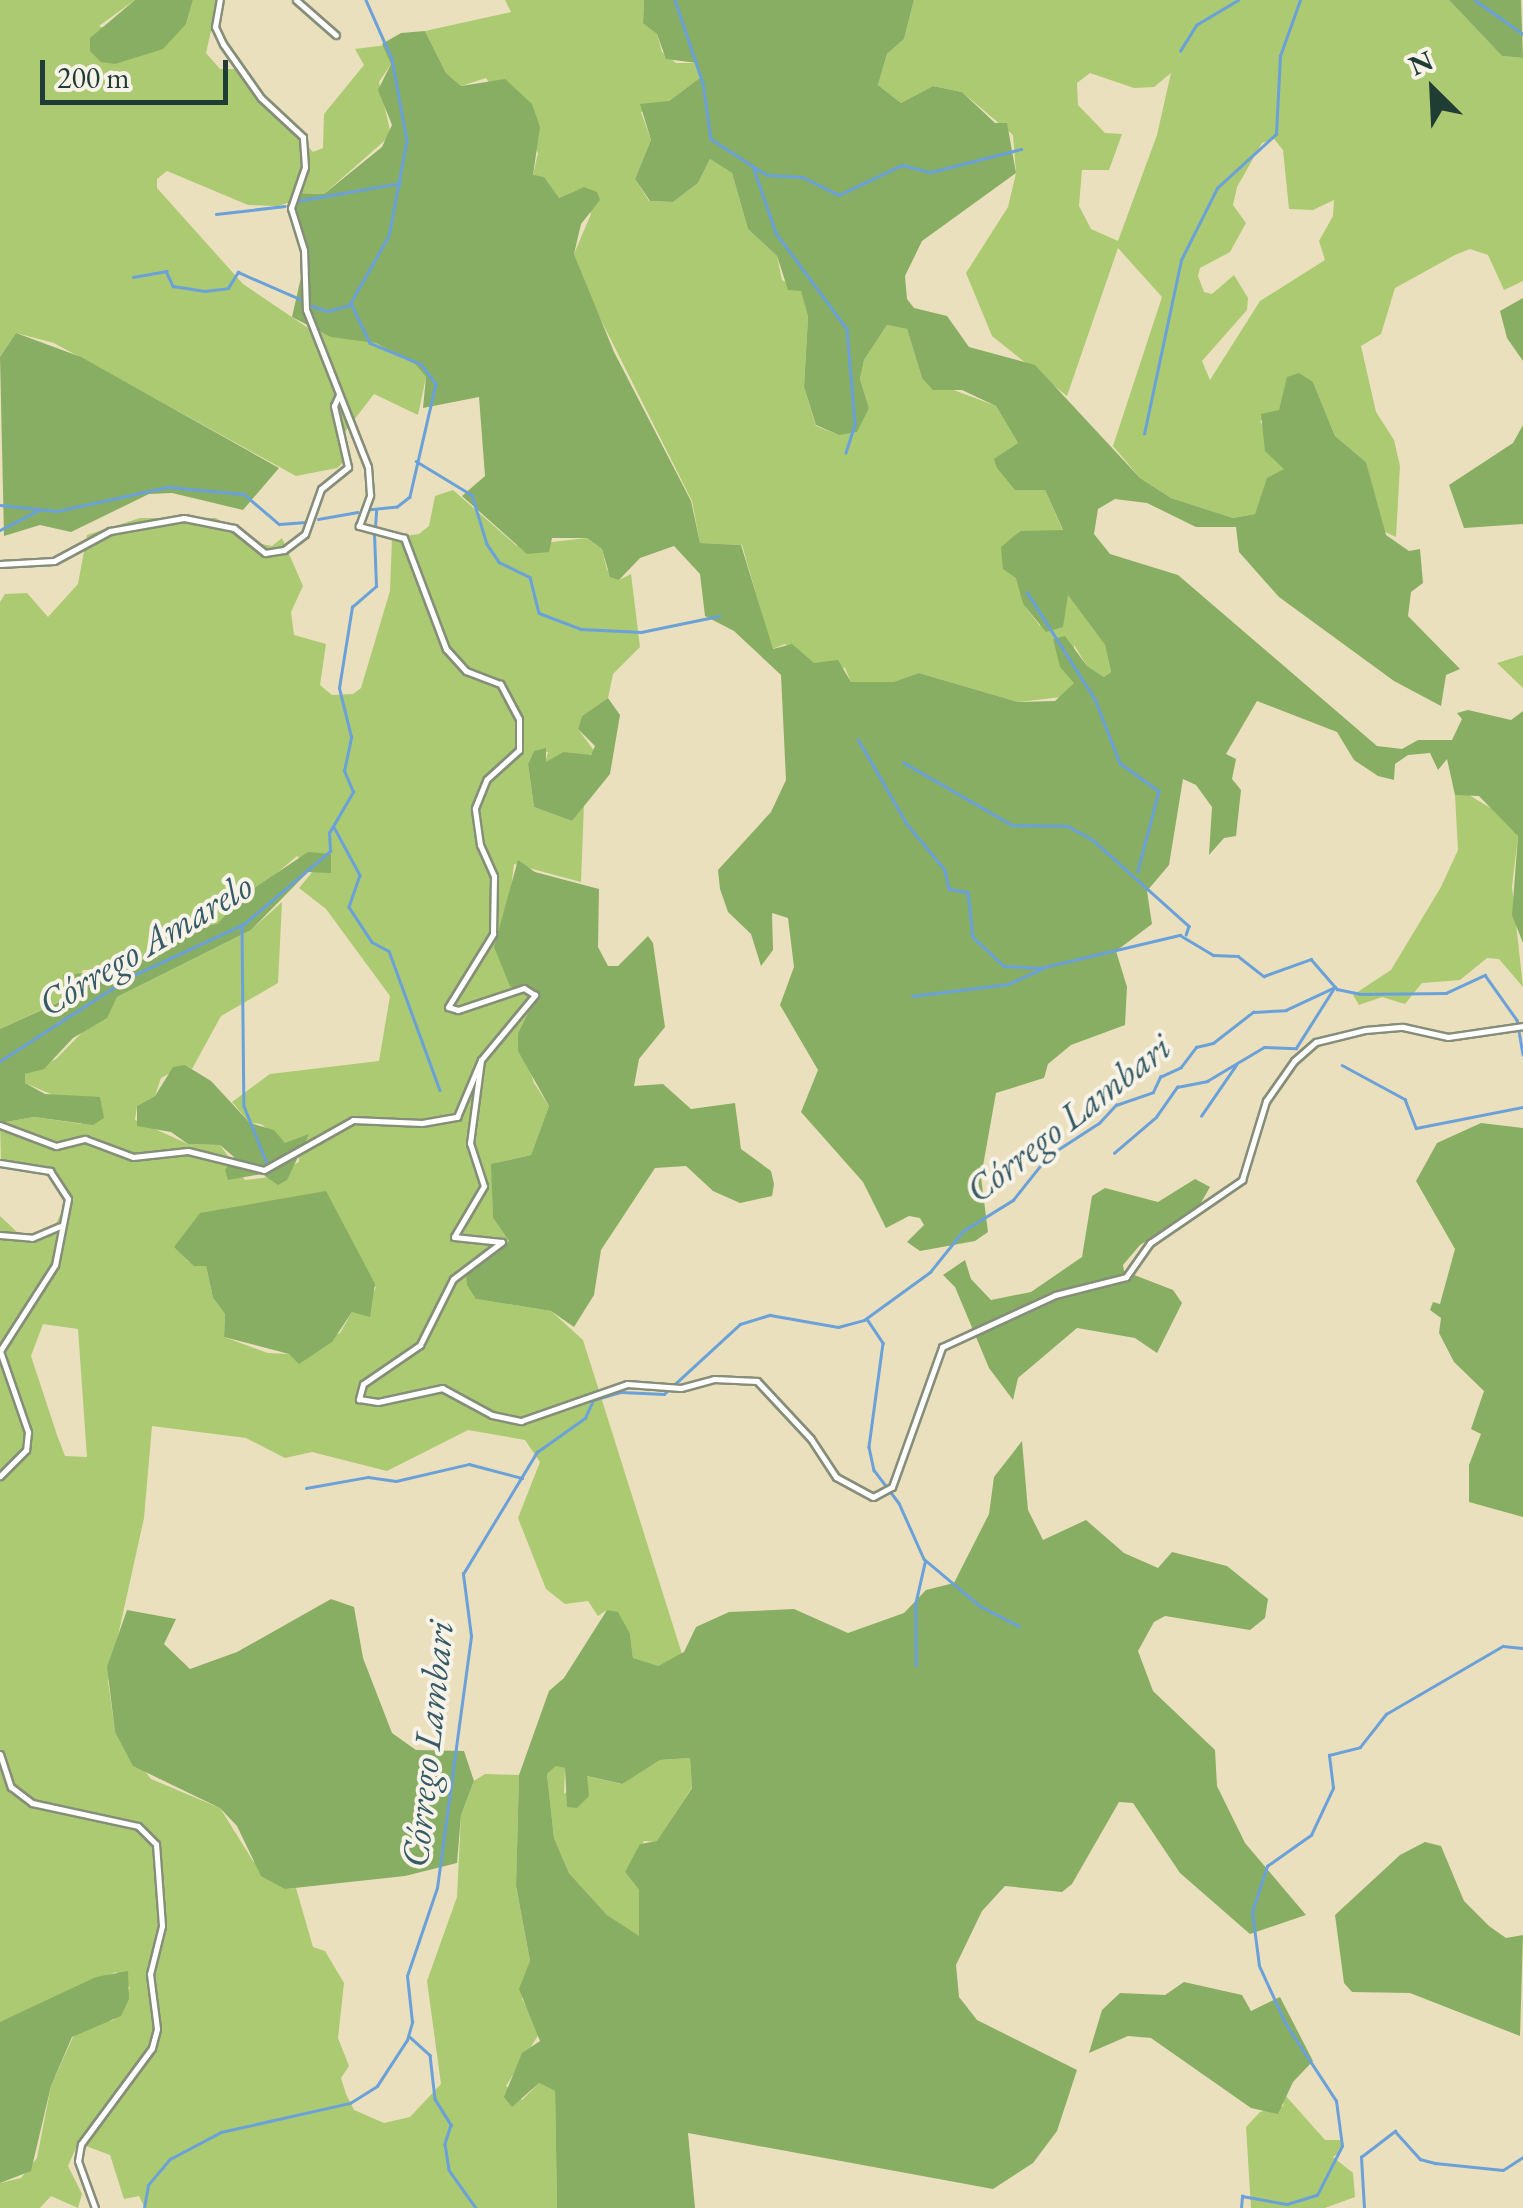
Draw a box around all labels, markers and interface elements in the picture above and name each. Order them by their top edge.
scale bar [45,40,232,102]
north arrow [1383,40,1483,140]
text: N [1403,42,1438,84]
text: 200 m [57,58,130,97]
water label: Córrego Amarelo [30,862,260,1026]
water label: Córrego Lambari [956,1024,1180,1212]
water label: Córrego Lambari [391,1618,463,1870]

